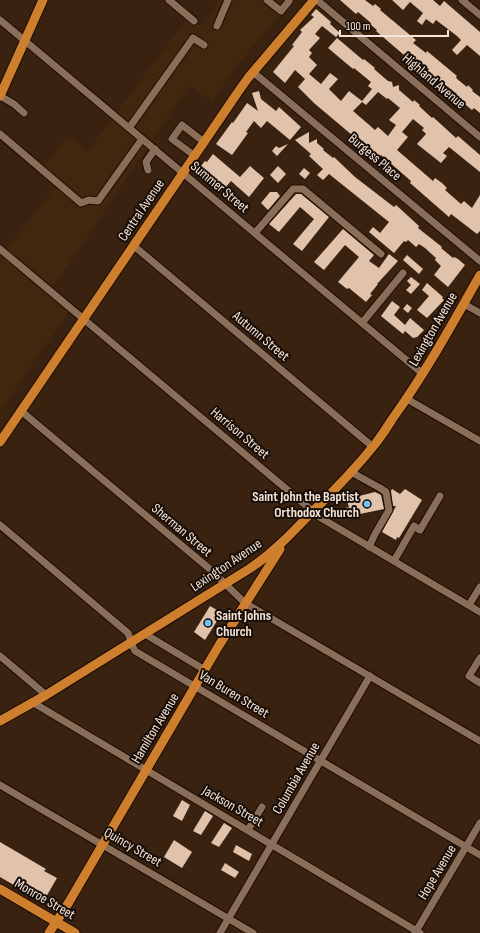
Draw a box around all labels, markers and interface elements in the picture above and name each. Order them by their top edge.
scale bar [340,12,448,38]
text: 100 m [346,19,371,34]
street label: Highland Avenue [399,50,469,112]
street label: Burgess Place [345,130,405,184]
street label: Summer Street [187,158,253,216]
street label: Central Avenue [114,176,168,244]
street label: Lexington Avenue [405,289,461,369]
street label: Autumn Street [228,307,293,365]
street label: Harrison Street [207,403,273,463]
place label: Saint John the Baptist Orthodox Church [252,488,359,521]
marker: Saint John the Baptist Orthodox Church [362,499,372,509]
street label: Sherman Street [148,500,216,560]
street label: Lexington Avenue [187,535,265,595]
place label: Saint Johns Church [216,607,271,640]
marker: Saint Johns Church [203,618,213,628]
street label: Van Buren Street [196,666,272,722]
street label: Hamilton Avenue [127,690,183,766]
street label: Columbia Avenue [269,739,323,817]
street label: Jackson Street [199,781,267,830]
street label: Quincy Street [101,824,165,870]
street label: Hope Avenue [414,842,460,902]
street label: Monroe Street [12,875,78,923]

